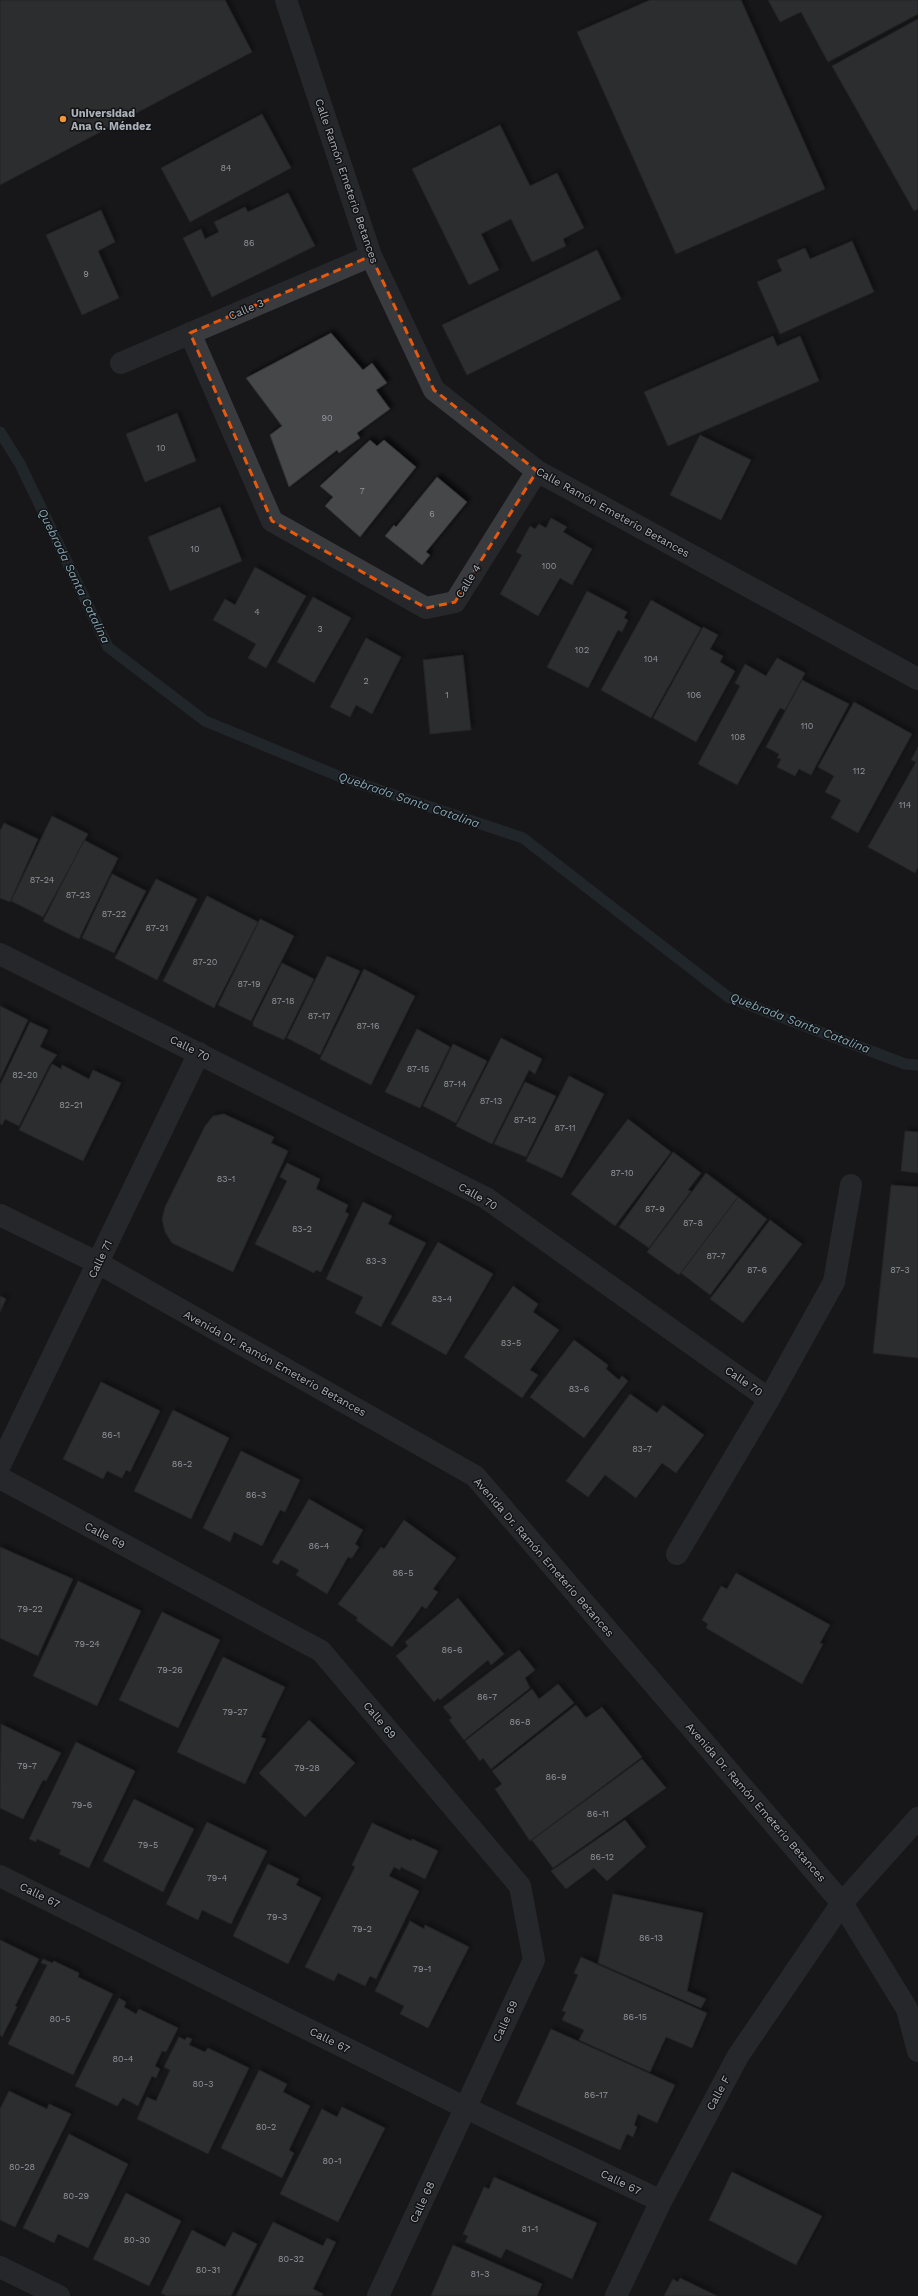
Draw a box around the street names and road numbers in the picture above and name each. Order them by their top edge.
street label: Calle Ramón Emeterio Betances [312,97,381,265]
street label: Calle 3 [227,296,266,323]
street label: Calle Ramón Emeterio Betances [534,465,692,560]
street label: Calle 4 [453,562,484,601]
street label: Calle 70 [168,1033,212,1064]
street label: Calle 70 [456,1180,500,1213]
street label: Calle 71 [86,1238,115,1280]
street label: Avenida Dr. Ramón Emeterio Betances [181,1308,368,1419]
street label: Calle 70 [722,1364,765,1399]
street label: Avenida Dr. Ramón Emeterio Betances [471,1475,616,1640]
street label: Calle 69 [82,1519,127,1552]
street label: Calle 69 [360,1699,399,1742]
street label: Avenida Dr. Ramón Emeterio Betances [683,1720,828,1885]
street label: Calle 67 [18,1880,62,1911]
street label: Calle 69 [490,1998,521,2044]
street label: Calle 67 [308,2025,352,2056]
street label: Calle F [704,2073,733,2113]
street label: Calle 67 [598,2167,643,2198]
street label: Calle 68 [407,2179,438,2225]

